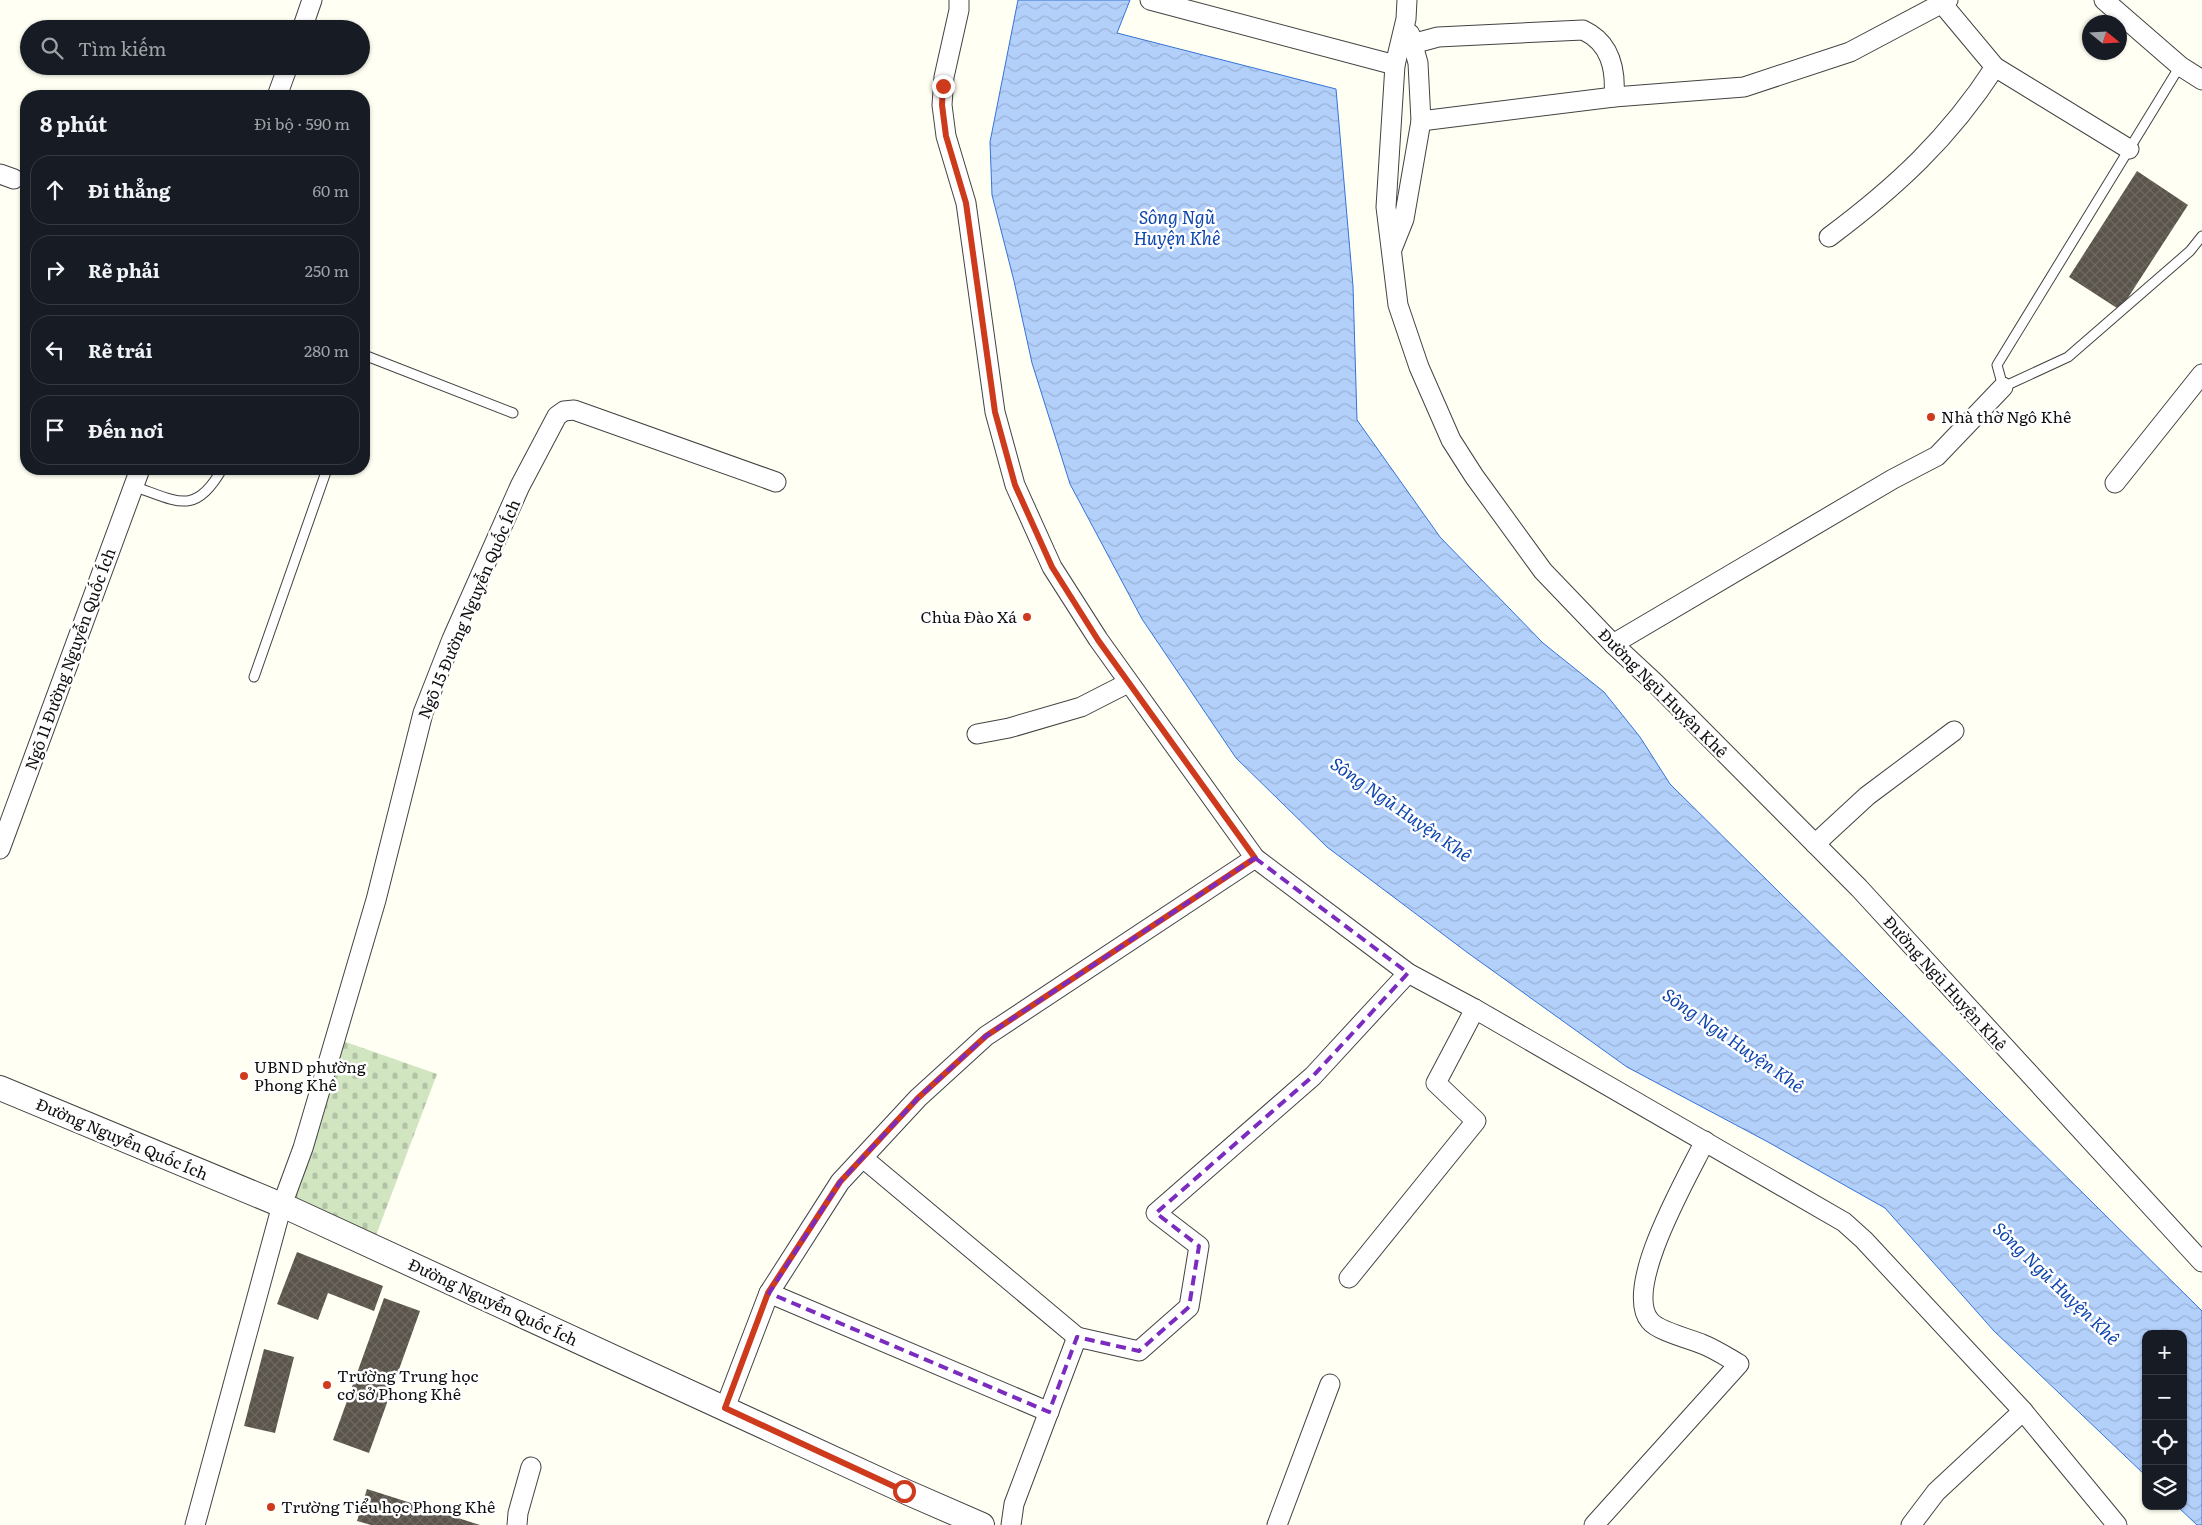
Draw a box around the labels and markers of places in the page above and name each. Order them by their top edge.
place label: Nhà thờ Ngô Khê [1941,404,2071,428]
marker: Nhà thờ Ngô Khê [1925,411,1937,423]
place label: Chùa Đào Xá [921,604,1017,628]
marker: Chùa Đào Xá [1021,611,1033,623]
place label: UBND phường Phong Khê [254,1054,366,1096]
marker: UBND phường Phong Khê [238,1070,250,1082]
place label: Trường Trung học cơ sở Phong Khê [337,1363,479,1405]
marker: Trường Trung học cơ sở Phong Khê [321,1379,333,1391]
place label: Trường Tiểu học Phong Khê [281,1494,495,1518]
marker: Trường Tiểu học Phong Khê [265,1501,277,1513]

